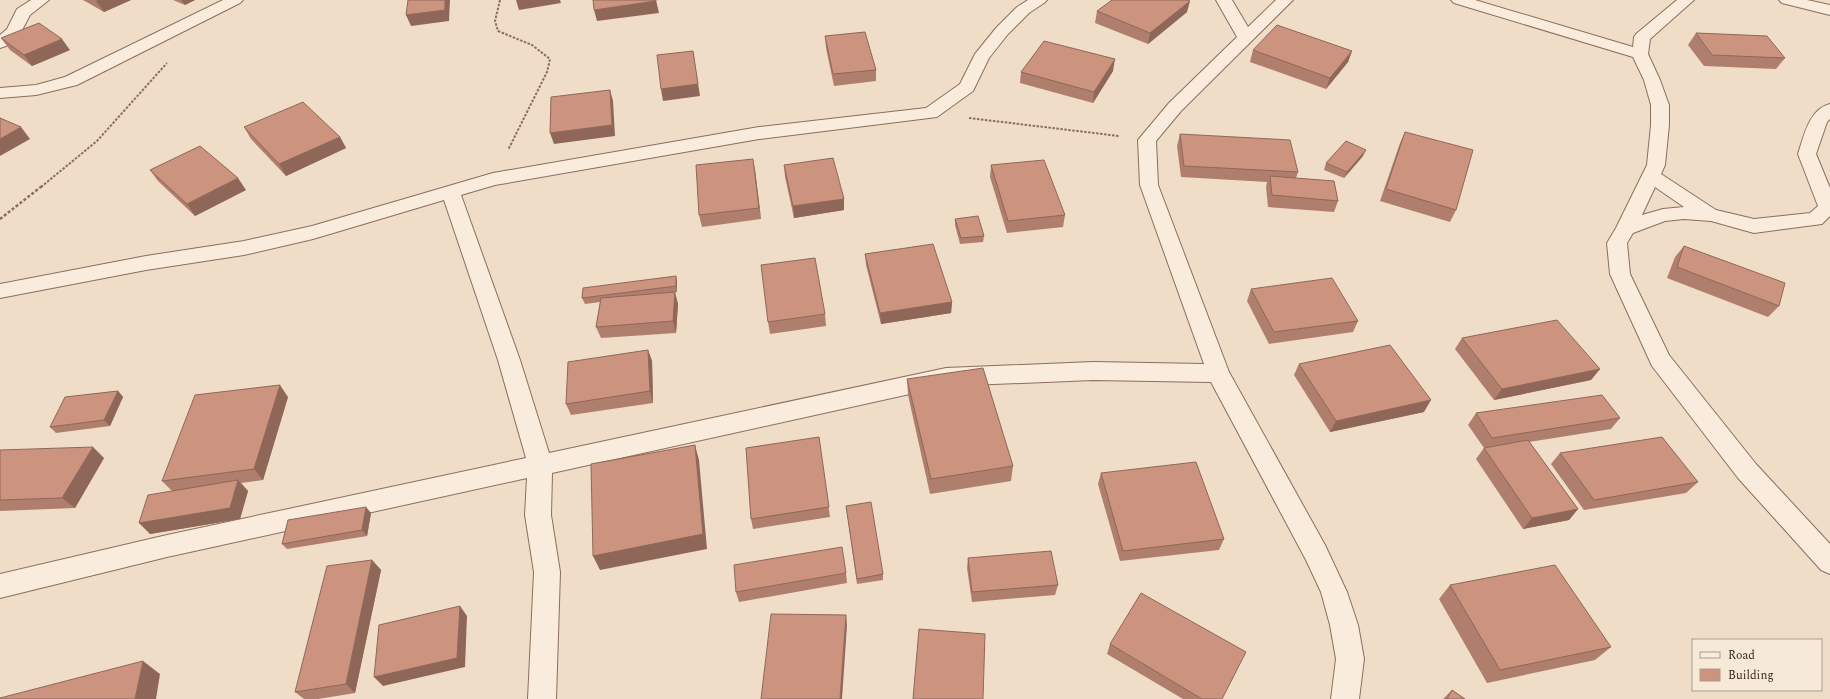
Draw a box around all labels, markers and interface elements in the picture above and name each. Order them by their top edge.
legend [1692,639,1822,691]
text: Road [1728,646,1755,665]
text: Building [1728,666,1774,685]

